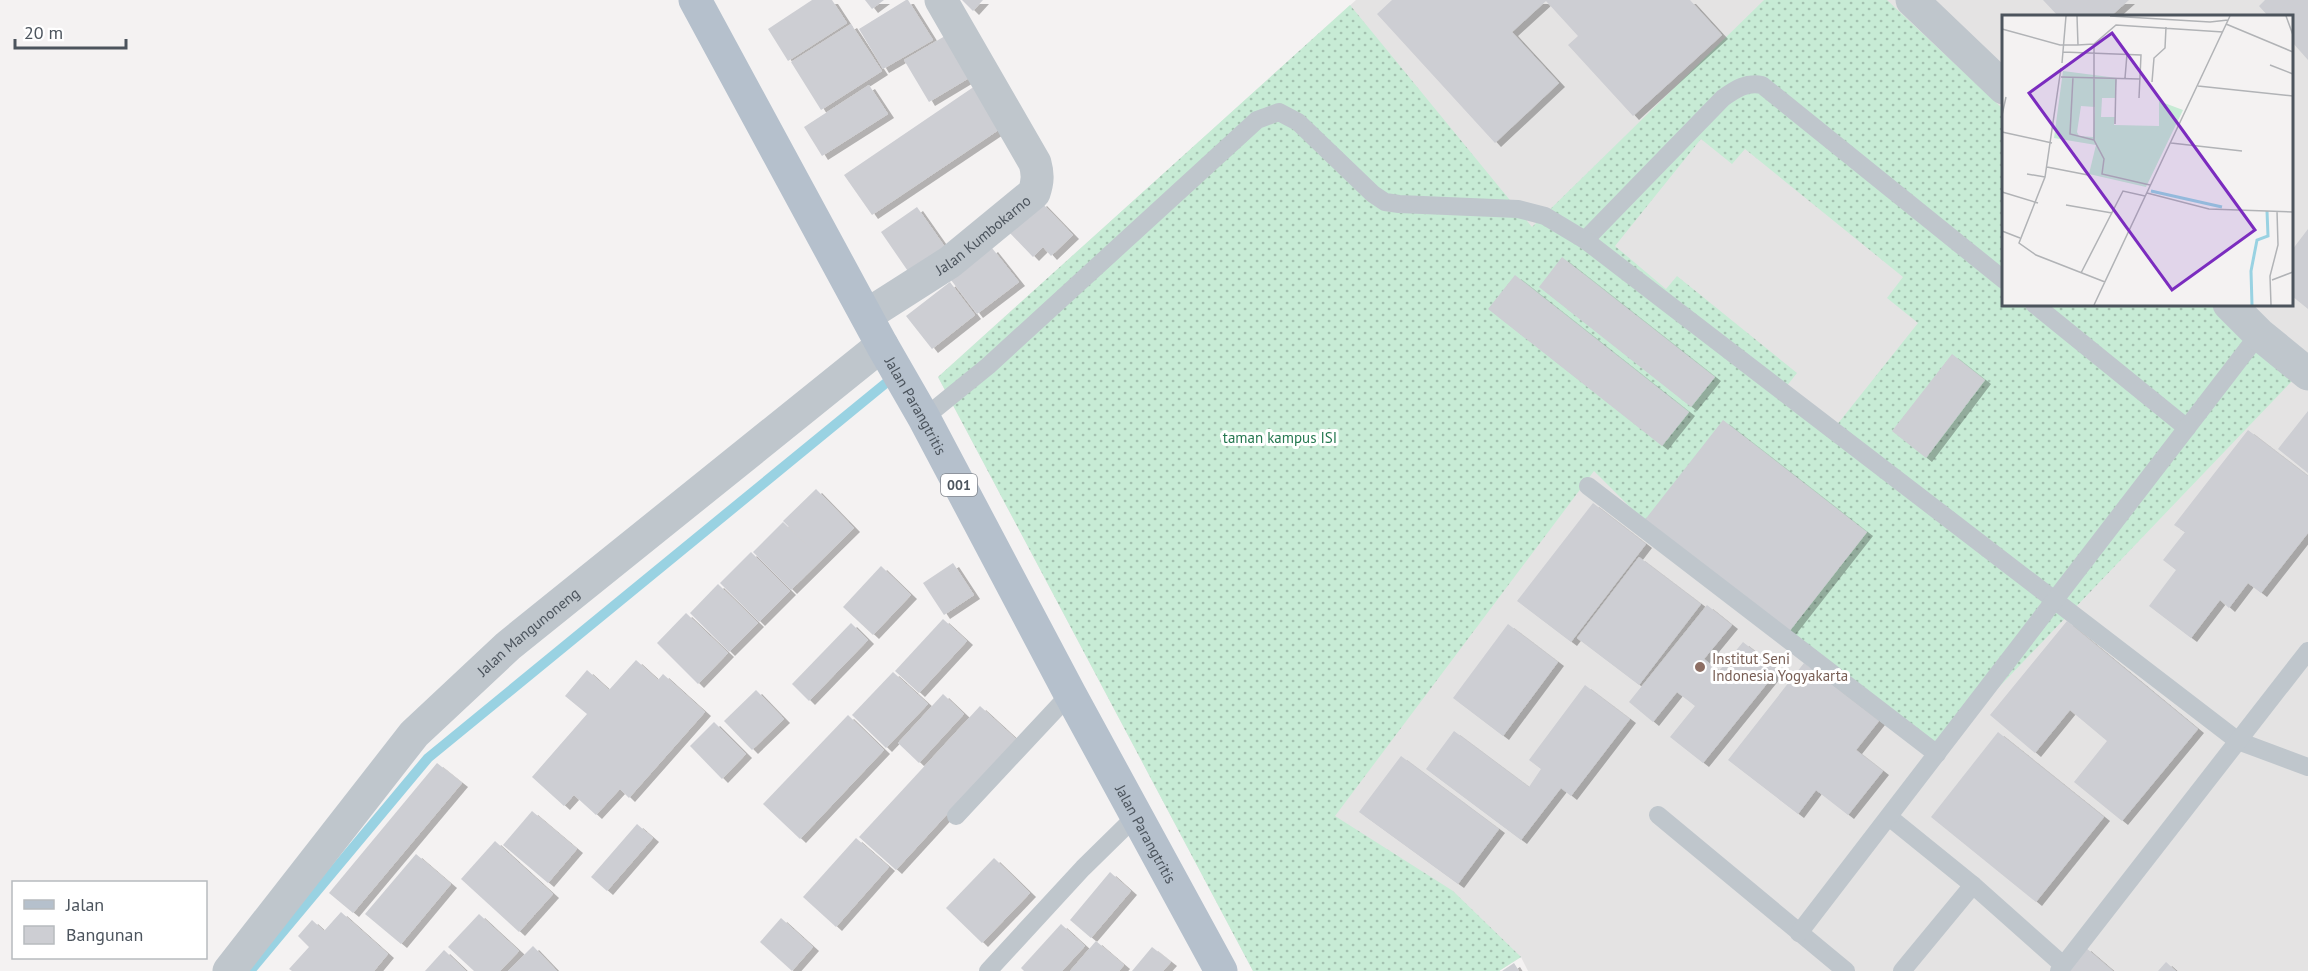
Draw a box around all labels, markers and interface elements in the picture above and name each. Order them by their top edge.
scale bar [15,12,126,50]
inset map [2002,15,2293,306]
text: 20 m [24,21,63,44]
street label: Jalan Kumbokarno [931,191,1034,279]
street label: Jalan Parangtritis [881,352,951,458]
park label: taman kampus ISI [1223,428,1337,447]
road number: 001 [941,474,977,496]
street label: Jalan Mangunoneng [472,583,583,681]
place label: Institut Seni Indonesia Yogyakarta [1712,649,1848,685]
marker: Institut Seni Indonesia Yogyakarta [1693,660,1707,674]
street label: Jalan Parangtritis [1111,780,1181,886]
legend [12,881,207,959]
text: Jalan [65,893,104,916]
text: Bangunan [66,923,143,946]

